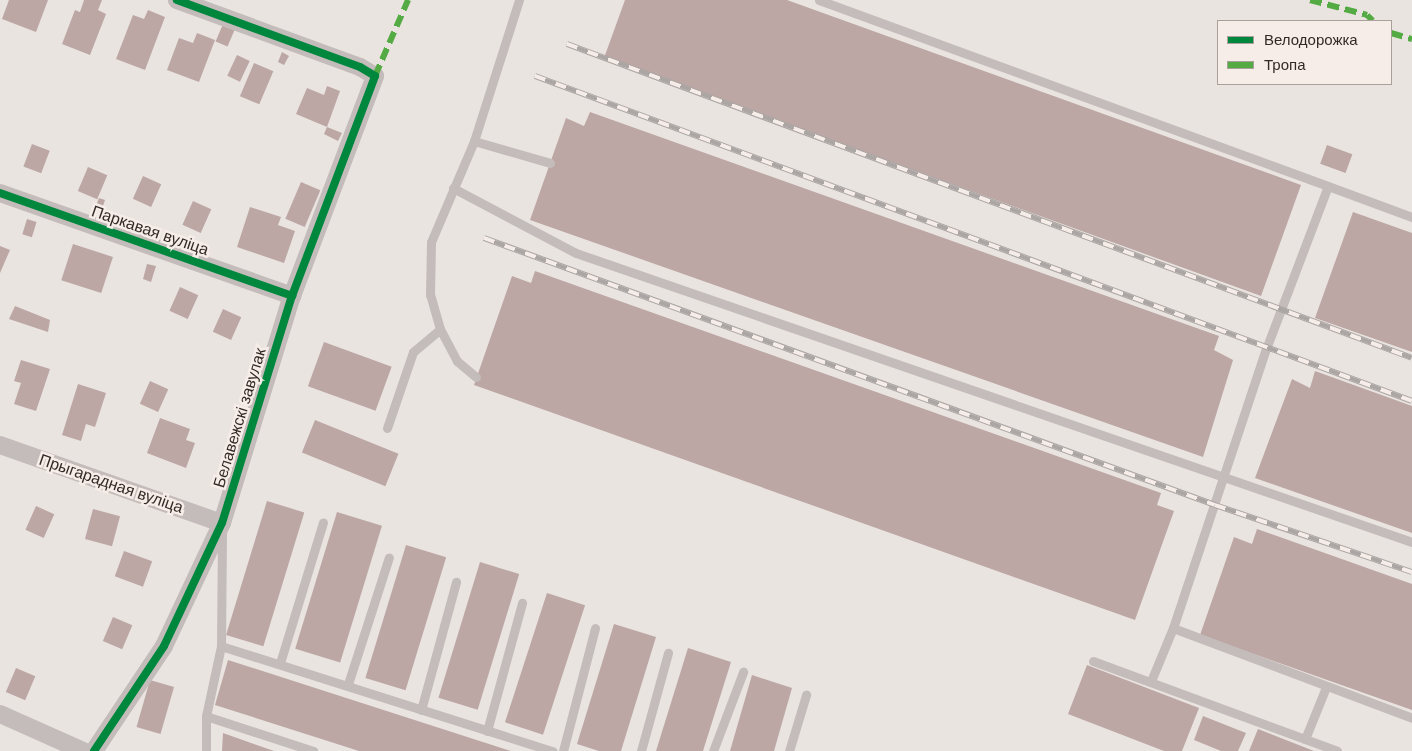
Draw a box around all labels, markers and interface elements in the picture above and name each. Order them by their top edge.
legend [1217,20,1392,85]
text: Велодорожка [1264,31,1358,48]
text: Тропа [1264,56,1305,73]
street label: Паркавая вуліца [89,202,211,260]
street label: Белавежскі завулак [210,346,270,490]
street label: Прыгарадная вуліца [36,450,186,518]

